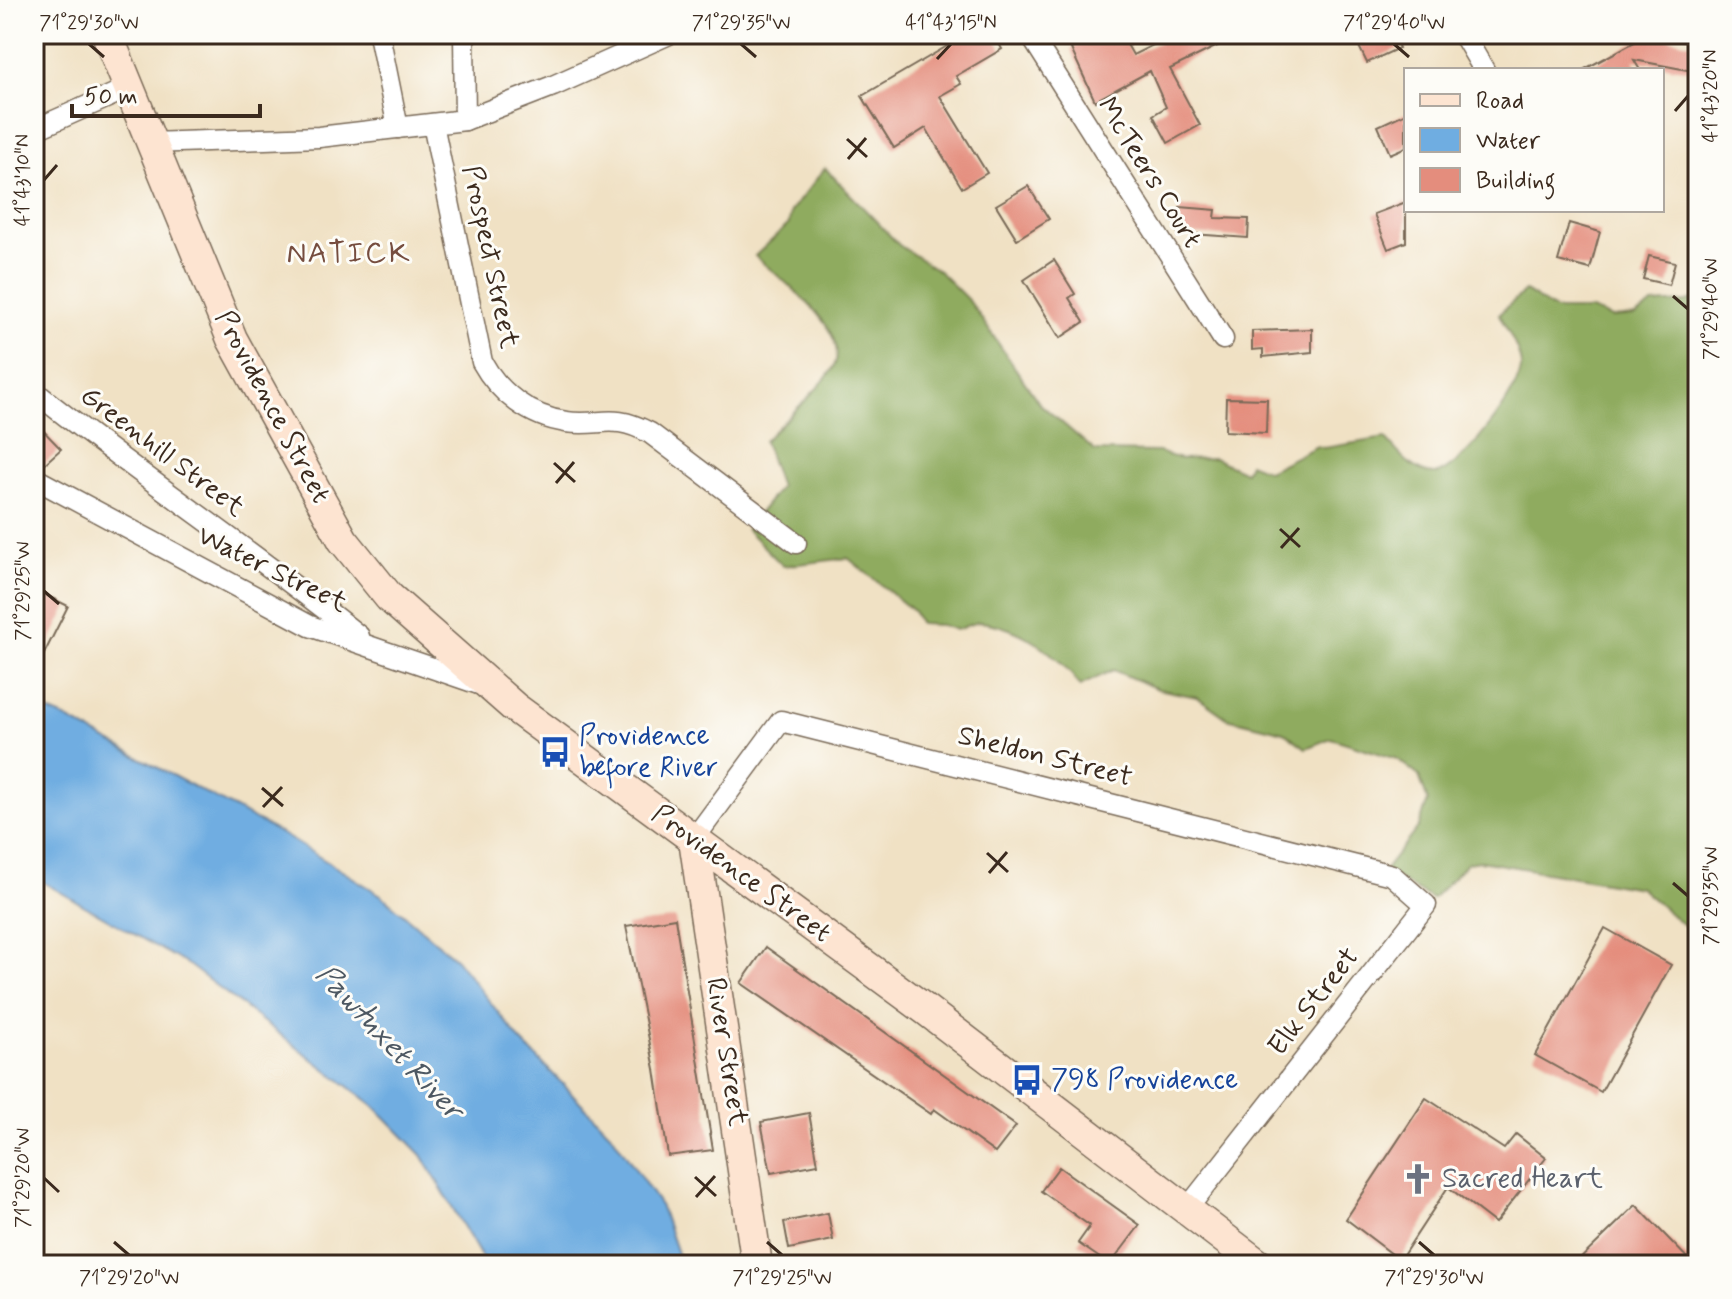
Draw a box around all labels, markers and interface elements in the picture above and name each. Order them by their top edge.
text: 71°29'30"W [39,10,139,37]
text: 71°29'35"W [692,10,790,37]
text: 41°43'15"N [905,10,997,37]
text: 71°29'40"W [1343,10,1445,37]
text: 41°43'20"N [1698,49,1725,143]
scale bar [72,68,260,118]
legend [1404,68,1664,212]
text: 50 m [84,82,138,113]
text: Road [1476,86,1524,117]
street label: McTeers Court [1088,90,1210,256]
text: Water [1476,126,1541,157]
text: 41°43'10"N [10,134,37,226]
street label: Prospect Street [453,162,528,352]
text: Building [1476,166,1556,200]
district label: NATICK [286,234,412,273]
text: 71°29'40"W [1698,258,1725,360]
street label: Providence Street [206,304,338,510]
street label: Greenhill Street [72,378,252,526]
street label: Water Street [191,518,354,622]
text: 71°29'25"W [10,541,37,641]
street label: Sheldon Street [954,717,1136,797]
place label: Providence before River [579,718,718,789]
bus stop icon: Providence before River [538,735,572,769]
street label: Providence Street [644,796,838,952]
text: 71°29'35"W [1698,847,1725,945]
street label: Elk Street [1260,940,1368,1064]
water label: Pawtuxet River [307,956,474,1131]
street label: River Street [696,975,756,1129]
place label: 798 Providence [1051,1062,1238,1099]
bus stop icon: 798 Providence [1010,1063,1044,1097]
text: 71°29'20"W [10,1128,37,1228]
place label: Sacred Heart [1442,1161,1603,1198]
church icon: Sacred Heart [1401,1162,1435,1196]
text: 71°29'20"W [79,1265,179,1292]
text: 71°29'25"W [732,1265,832,1292]
text: 71°29'30"W [1384,1265,1484,1292]

